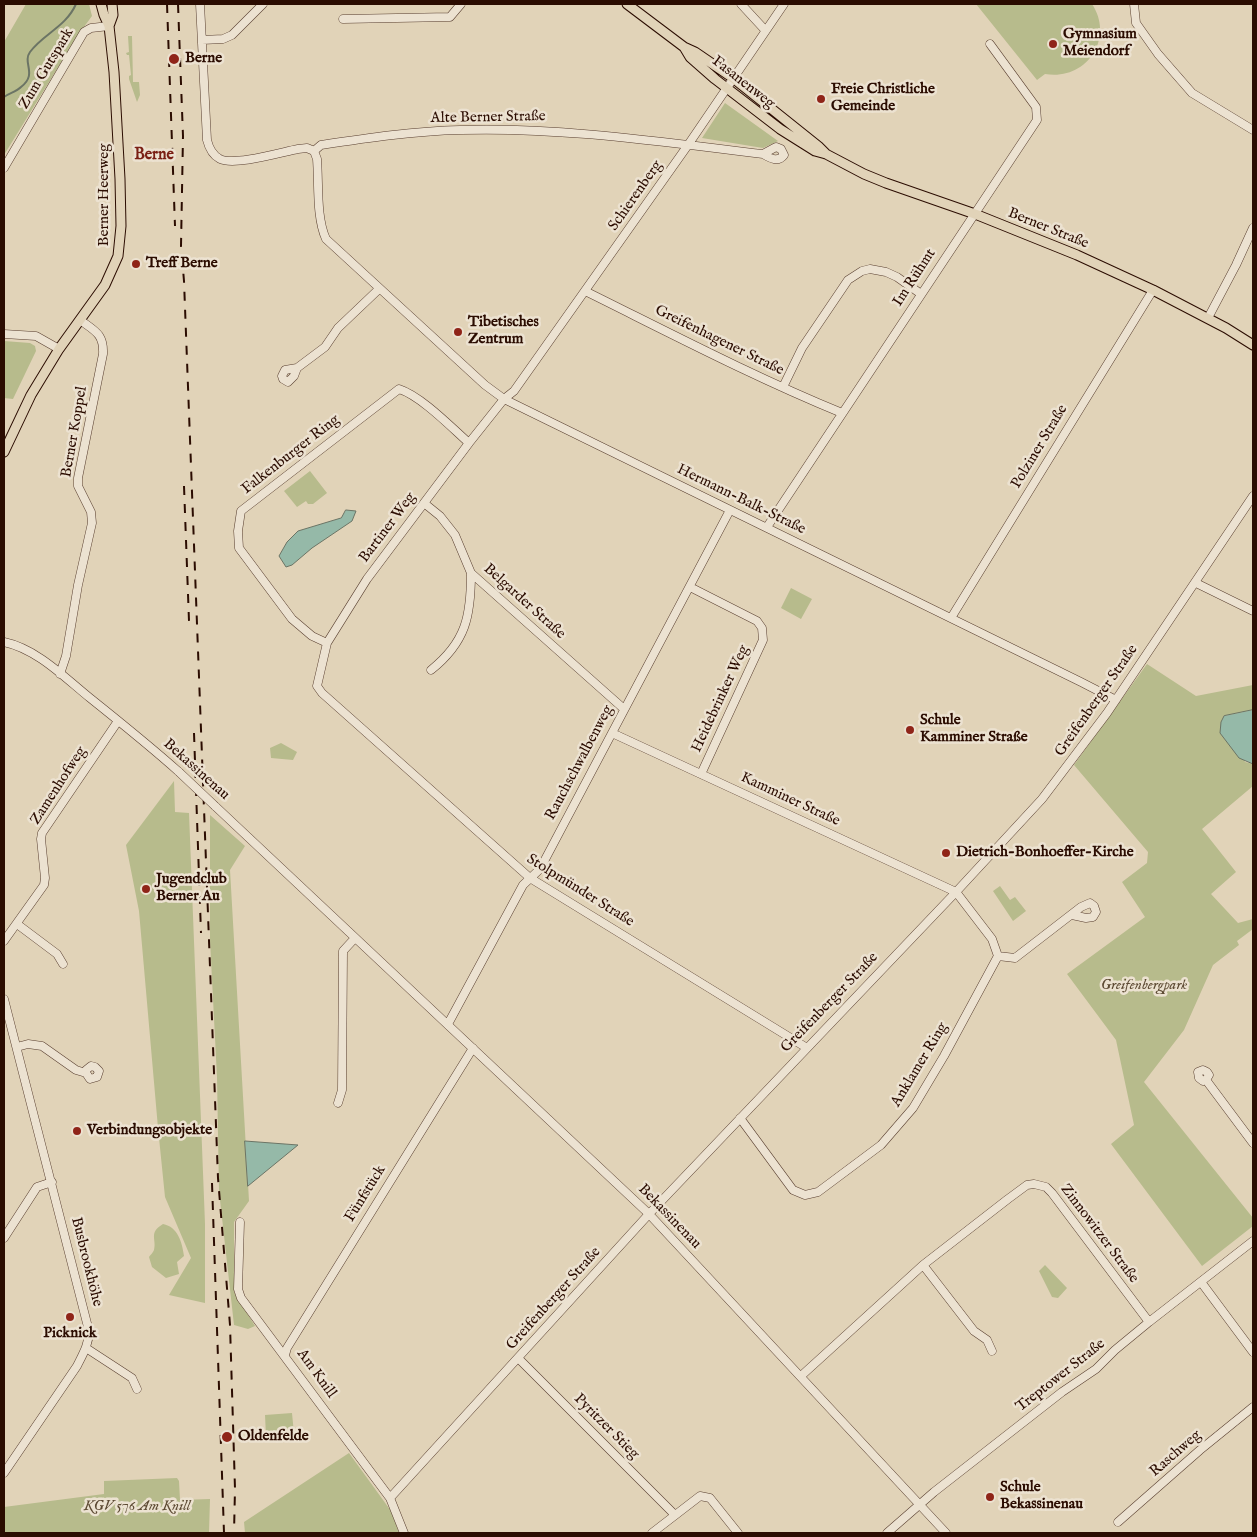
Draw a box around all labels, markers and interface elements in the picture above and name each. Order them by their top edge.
street label: Zum Gutspark [16,25,78,113]
place label: Gymnasium Meiendorf [1063,26,1137,61]
marker: Gymnasium Meiendorf [1047,38,1059,50]
place label: Berne [185,50,222,68]
marker: Berne [167,52,181,66]
street label: Fasanenweg [708,53,778,113]
place label: Freie Christliche Gemeinde [831,81,935,116]
marker: Freie Christliche Gemeinde [815,93,827,105]
street label: Alte Berner Straße [430,108,546,128]
street label: Berner Heerweg [96,144,114,246]
district label: Berne [134,146,174,166]
street label: Schierenberg [605,157,667,235]
street label: Berner Straße [1005,205,1091,253]
street label: Im Rühmt [890,246,940,310]
place label: Treff Berne [146,255,218,273]
marker: Treff Berne [130,258,142,270]
street label: Greifenhagener Straße [652,302,786,380]
place label: Tibetisches Zentrum [468,314,539,349]
marker: Tibetisches Zentrum [452,326,464,338]
street label: Berner Koppel [58,385,92,479]
street label: Polziner Straße [1008,402,1072,492]
street label: Falkenburger Ring [239,411,343,499]
street label: Hermann-Balk-Straße [674,461,808,539]
street label: Bartiner Weg [356,489,420,567]
street label: Belgarder Straße [479,560,569,644]
street label: Greifenberger Straße [1052,642,1142,760]
street label: Heidebrinker Weg [688,643,754,755]
street label: Rauchschwalbenweg [542,703,618,823]
place label: Schule Kamminer Straße [920,712,1028,747]
marker: Schule Kamminer Straße [904,724,916,736]
street label: Bekassinenau [159,736,233,804]
street label: Zamenhofweg [27,744,91,828]
street label: Kamminer Straße [737,769,843,831]
place label: Dietrich-Bonhoeffer-Kirche [956,844,1134,862]
marker: Dietrich-Bonhoeffer-Kirche [940,847,952,859]
street label: Stolpmünder Straße [523,851,637,931]
place label: Jugendclub Berner Au [156,871,227,906]
marker: Jugendclub Berner Au [140,883,152,895]
street label: Greifenberger Straße [778,949,882,1057]
park label: Greifenbergpark [1101,977,1187,995]
street label: Anklamer Ring [888,1019,952,1111]
place label: Verbindungsobjekte [87,1122,212,1140]
marker: Verbindungsobjekte [71,1125,83,1137]
street label: Fünfstück [342,1162,390,1226]
street label: Bekassinenau [634,1181,704,1253]
street label: Zinnowitzer Straße [1056,1181,1142,1287]
street label: Busbrookhöhe [66,1216,106,1308]
street label: Greifenberger Straße [503,1244,605,1354]
marker: Picknick [64,1311,76,1323]
place label: Picknick [43,1325,97,1343]
street label: Treptower Straße [1013,1336,1109,1416]
street label: Am Knill [292,1346,340,1402]
street label: Pyritzer Stieg [569,1390,643,1464]
street label: Raschweg [1147,1427,1205,1481]
place label: Oldenfelde [238,1428,309,1446]
marker: Oldenfelde [220,1430,234,1444]
place label: Schule Bekassinenau [1000,1479,1083,1514]
marker: Schule Bekassinenau [984,1491,996,1503]
park label: KGV 576 Am Knill [84,1498,190,1516]

